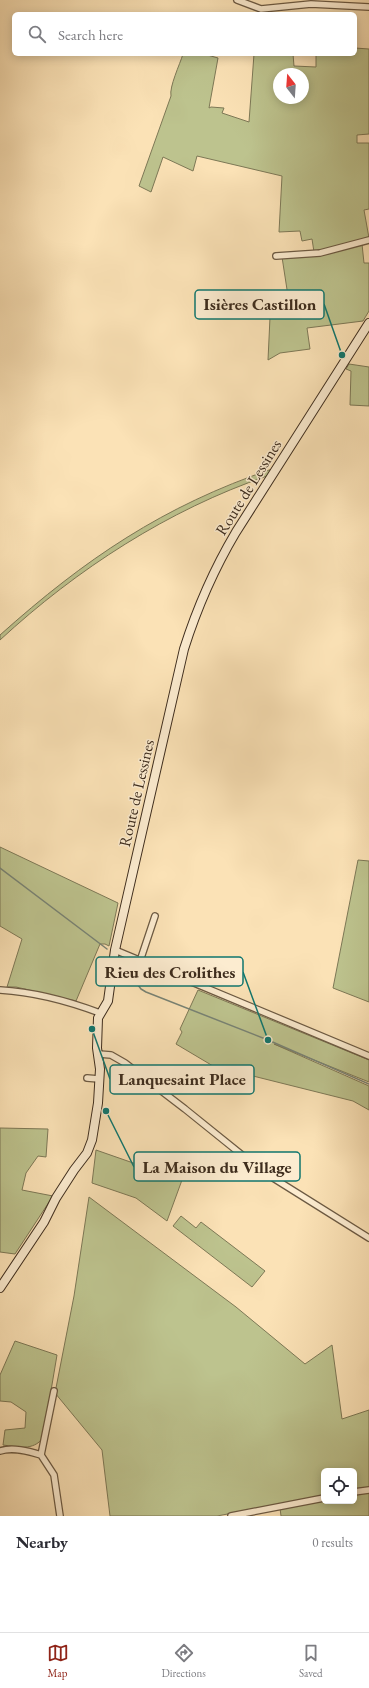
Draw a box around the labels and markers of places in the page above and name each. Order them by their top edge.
callout: Isières Castillon [195,290,324,319]
callout: Rieu des Crolithes [96,957,243,986]
callout: Lanquesaint Place [110,1065,254,1094]
callout: La Maison du Village [134,1152,300,1181]

